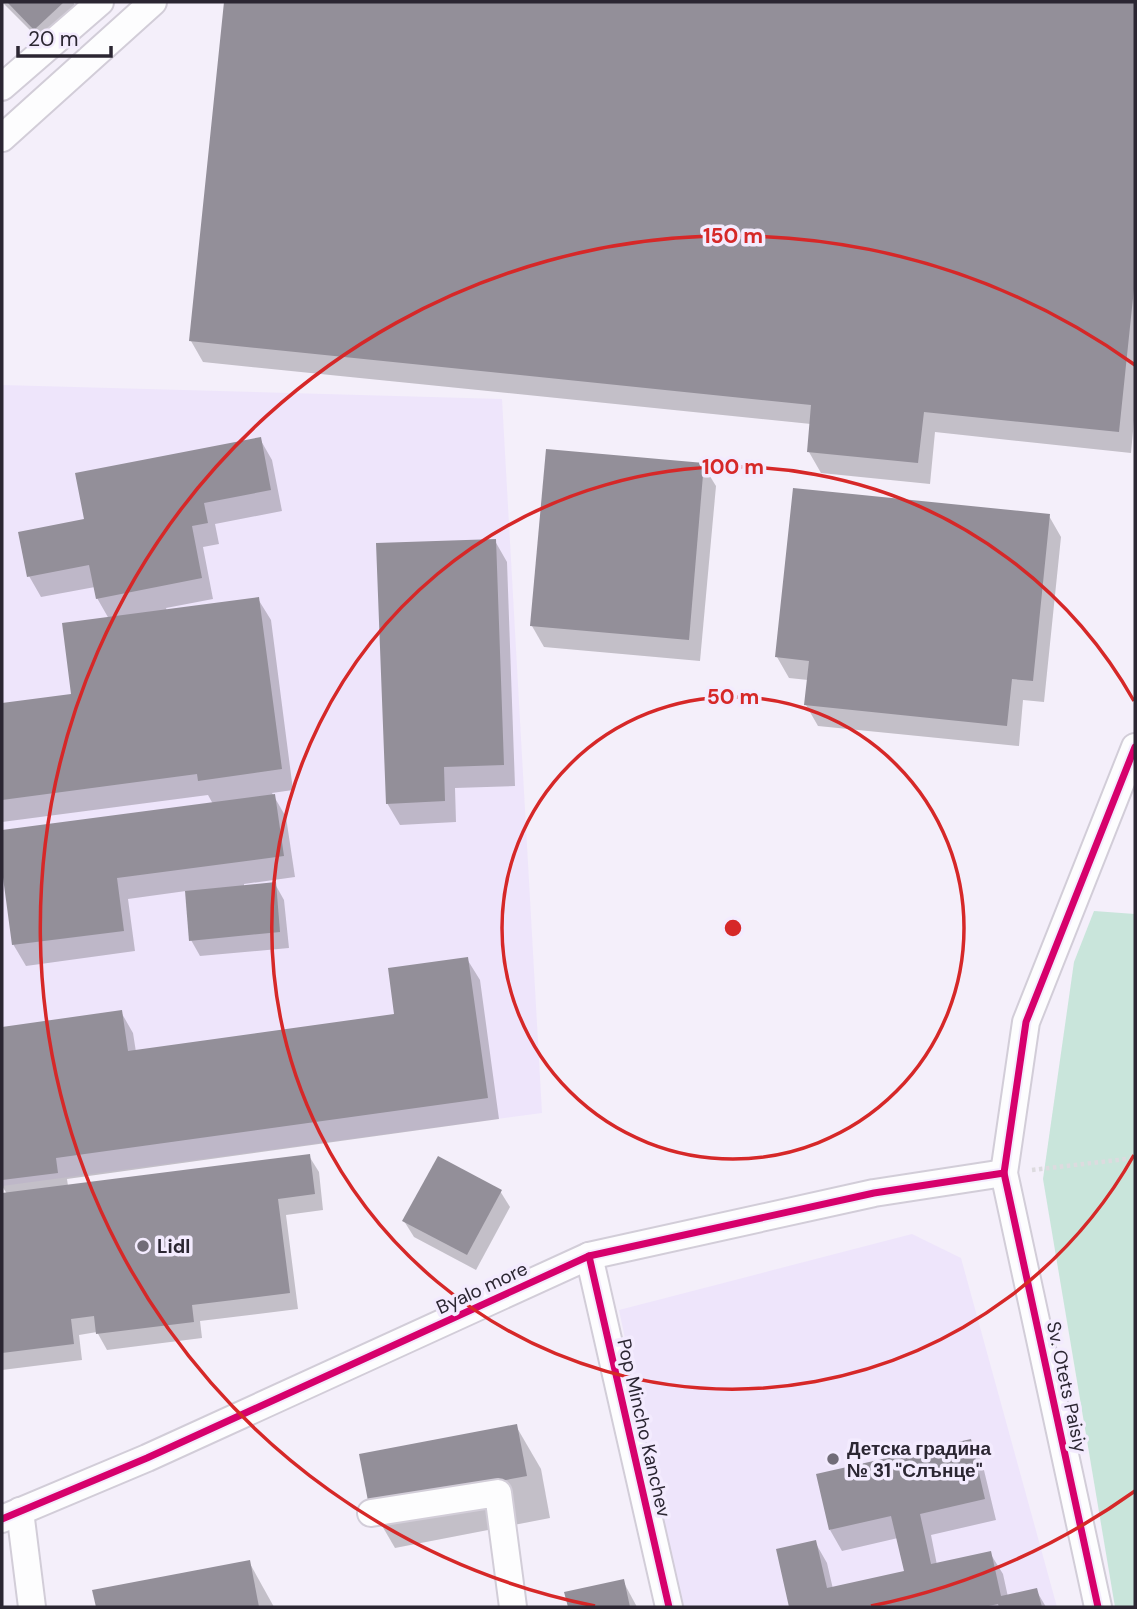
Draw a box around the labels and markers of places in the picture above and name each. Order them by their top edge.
centre of rings [721,916,745,940]
place label: Lidl [157,1234,190,1259]
marker: Lidl [135,1238,151,1254]
place label: Детска градина № 31 "Слънце" [847,1436,992,1483]
marker: Детска градина № 31 "Слънце" [825,1451,841,1467]

